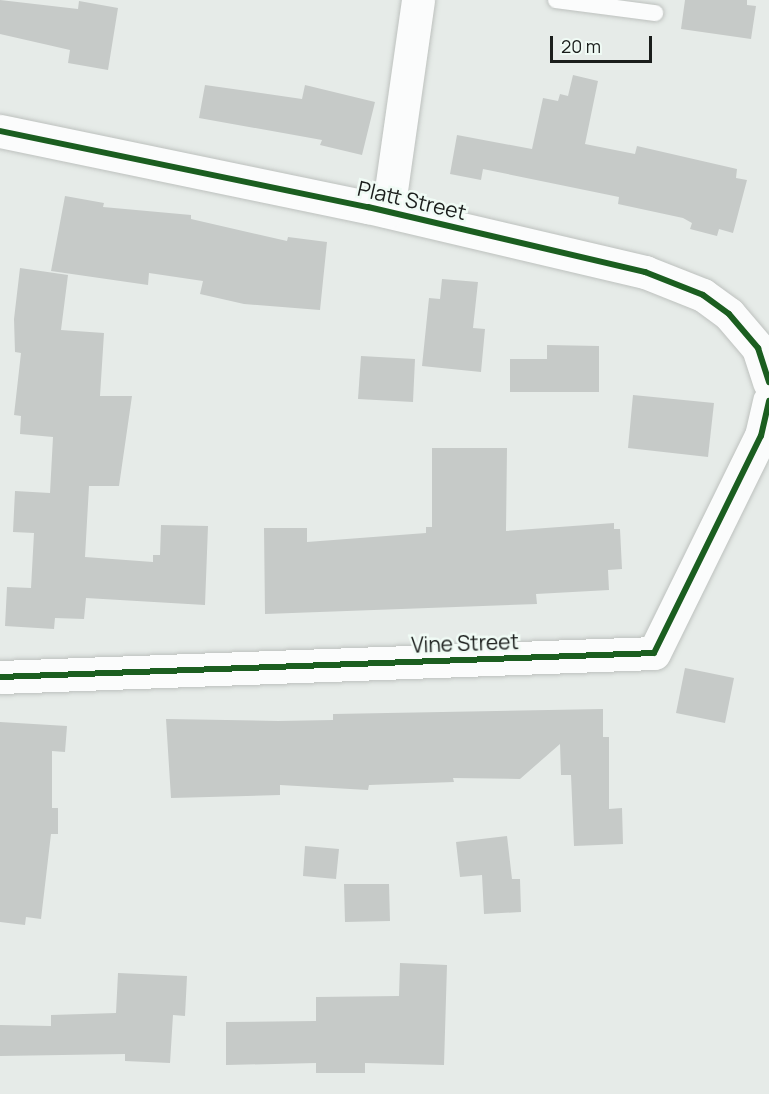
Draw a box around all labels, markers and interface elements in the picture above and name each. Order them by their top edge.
scale bar [553,24,655,62]
text: 20 m [561,34,601,58]
street label: Platt Street [355,175,469,225]
street label: Vine Street [411,629,519,657]

